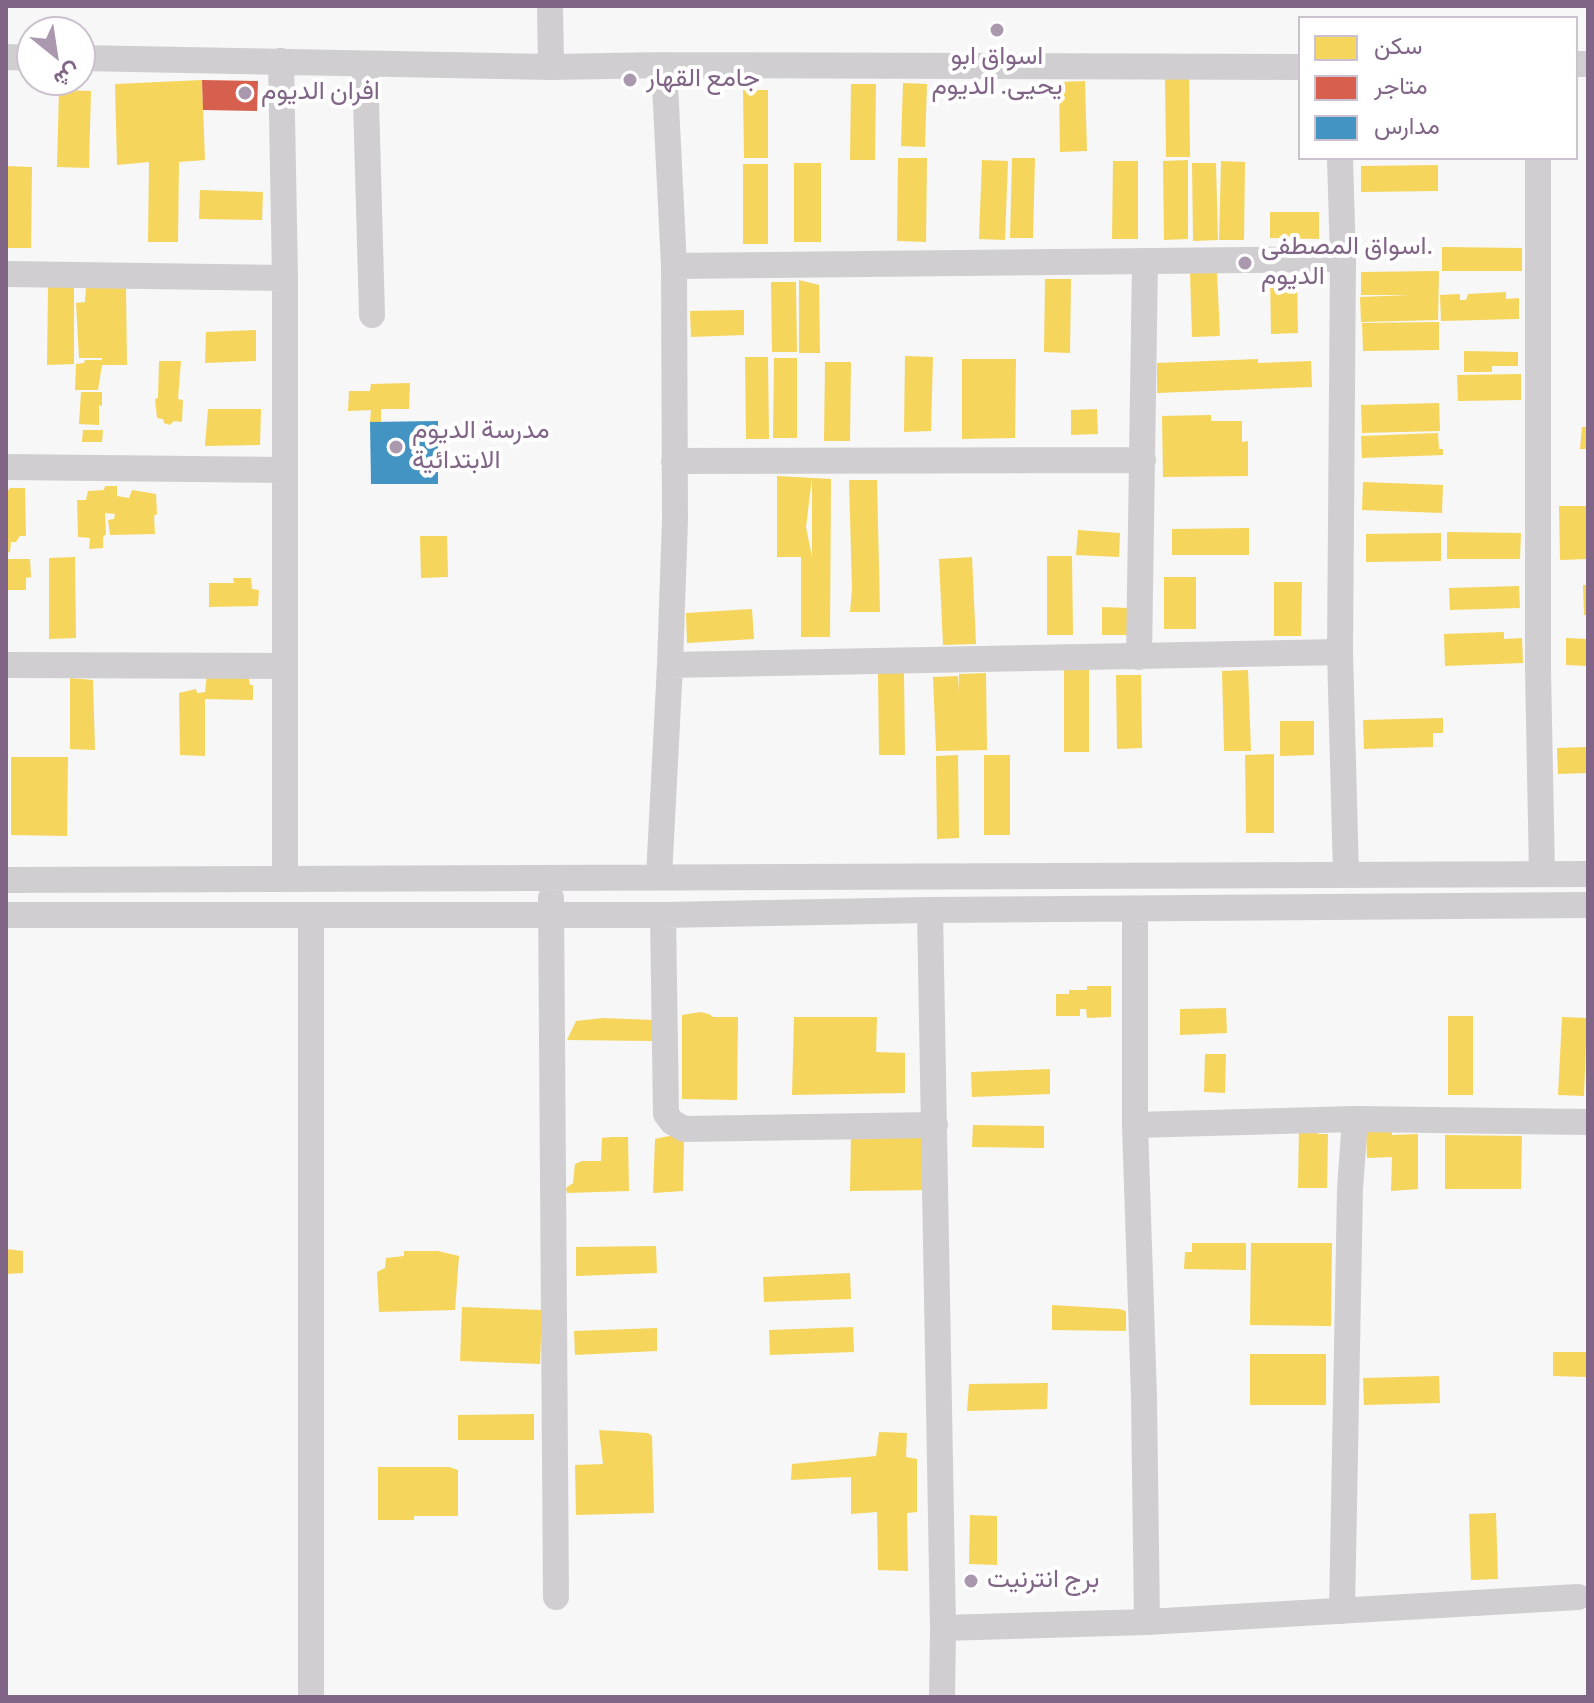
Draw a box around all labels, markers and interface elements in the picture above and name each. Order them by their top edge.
north arrow [16,16,96,96]
legend [1298,16,1578,160]
marker: اسواق ابو يحيى. الديوم [988,21,1006,39]
text: سكن [1374,29,1423,64]
place label: اسواق ابو يحيى. الديوم [931,42,1063,104]
text: ش [48,55,86,96]
place label: جامع القهار [646,64,760,96]
text: متاجر [1374,69,1428,104]
marker: جامع القهار [621,71,639,89]
place label: افران الديوم [261,77,380,109]
marker: افران الديوم [236,84,254,102]
text: مدارس [1374,109,1440,144]
place label: اسواق المصطفى. الديوم [1261,232,1433,294]
marker: اسواق المصطفى. الديوم [1236,254,1254,272]
place label: مدرسة الديوم الابتدائية [412,416,550,478]
marker: مدرسة الديوم الابتدائية [387,438,405,456]
place label: برج انترنيت [987,1565,1099,1597]
marker: برج انترنيت [962,1572,980,1590]

